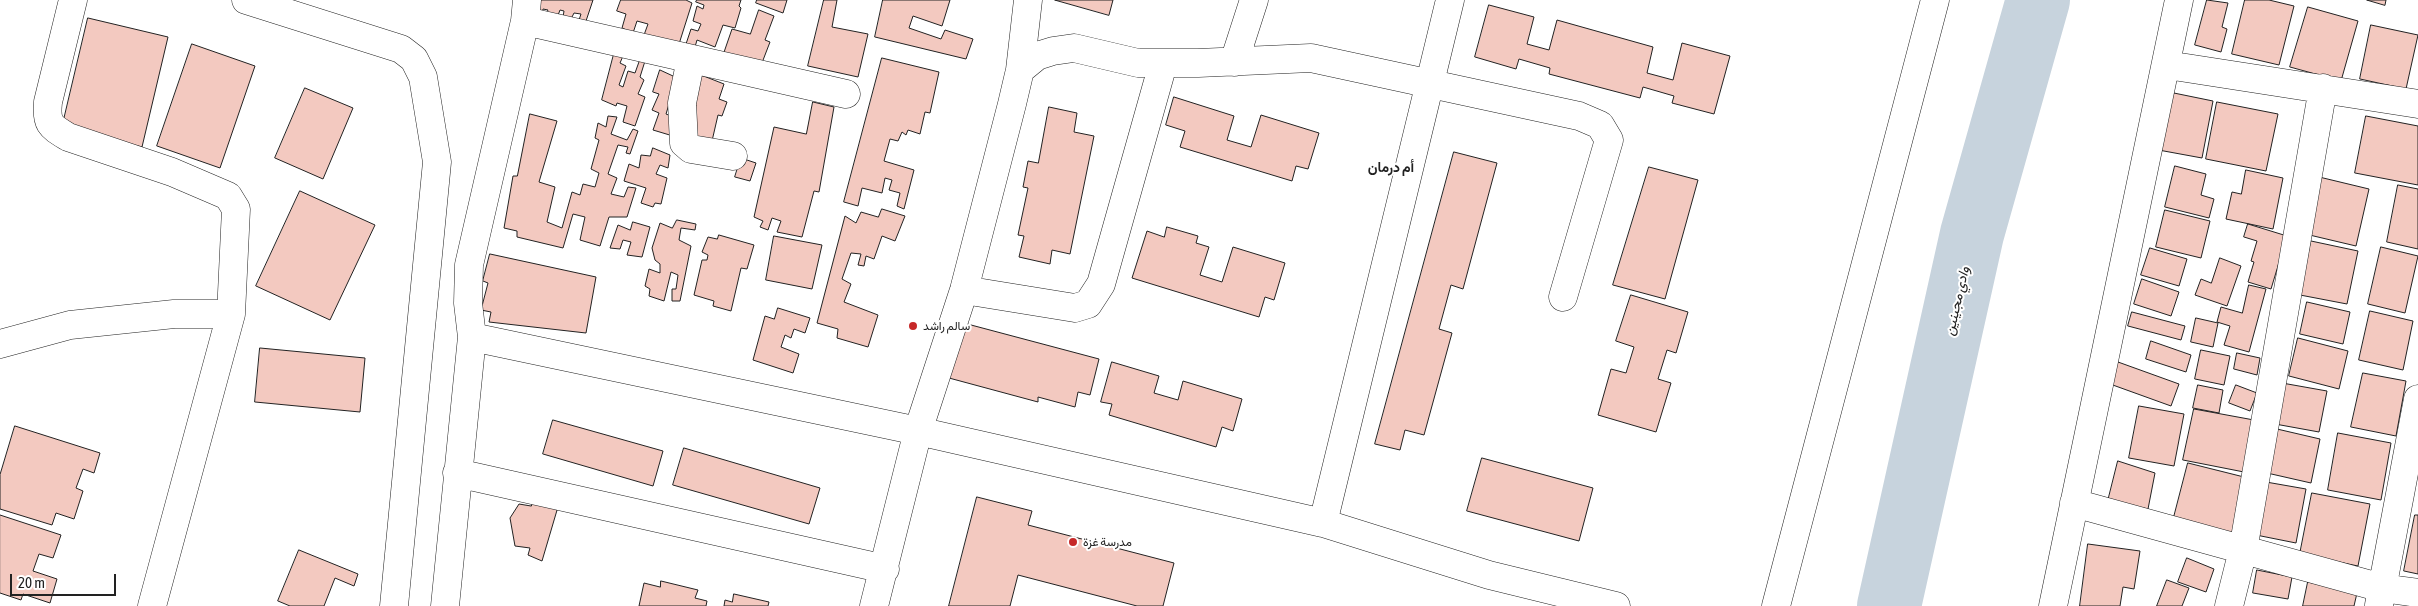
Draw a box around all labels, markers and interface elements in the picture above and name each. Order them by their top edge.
district label: أم درمان [1368,160,1414,176]
water label: وادي مجينين [1941,265,1973,337]
place label: سالم راشد [923,319,970,333]
marker: سالم راشد [907,320,919,332]
place label: مدرسة غزة [1083,535,1132,549]
marker: مدرسة غزة [1067,536,1079,548]
scale bar [12,564,119,596]
text: 20 m [18,574,45,591]

